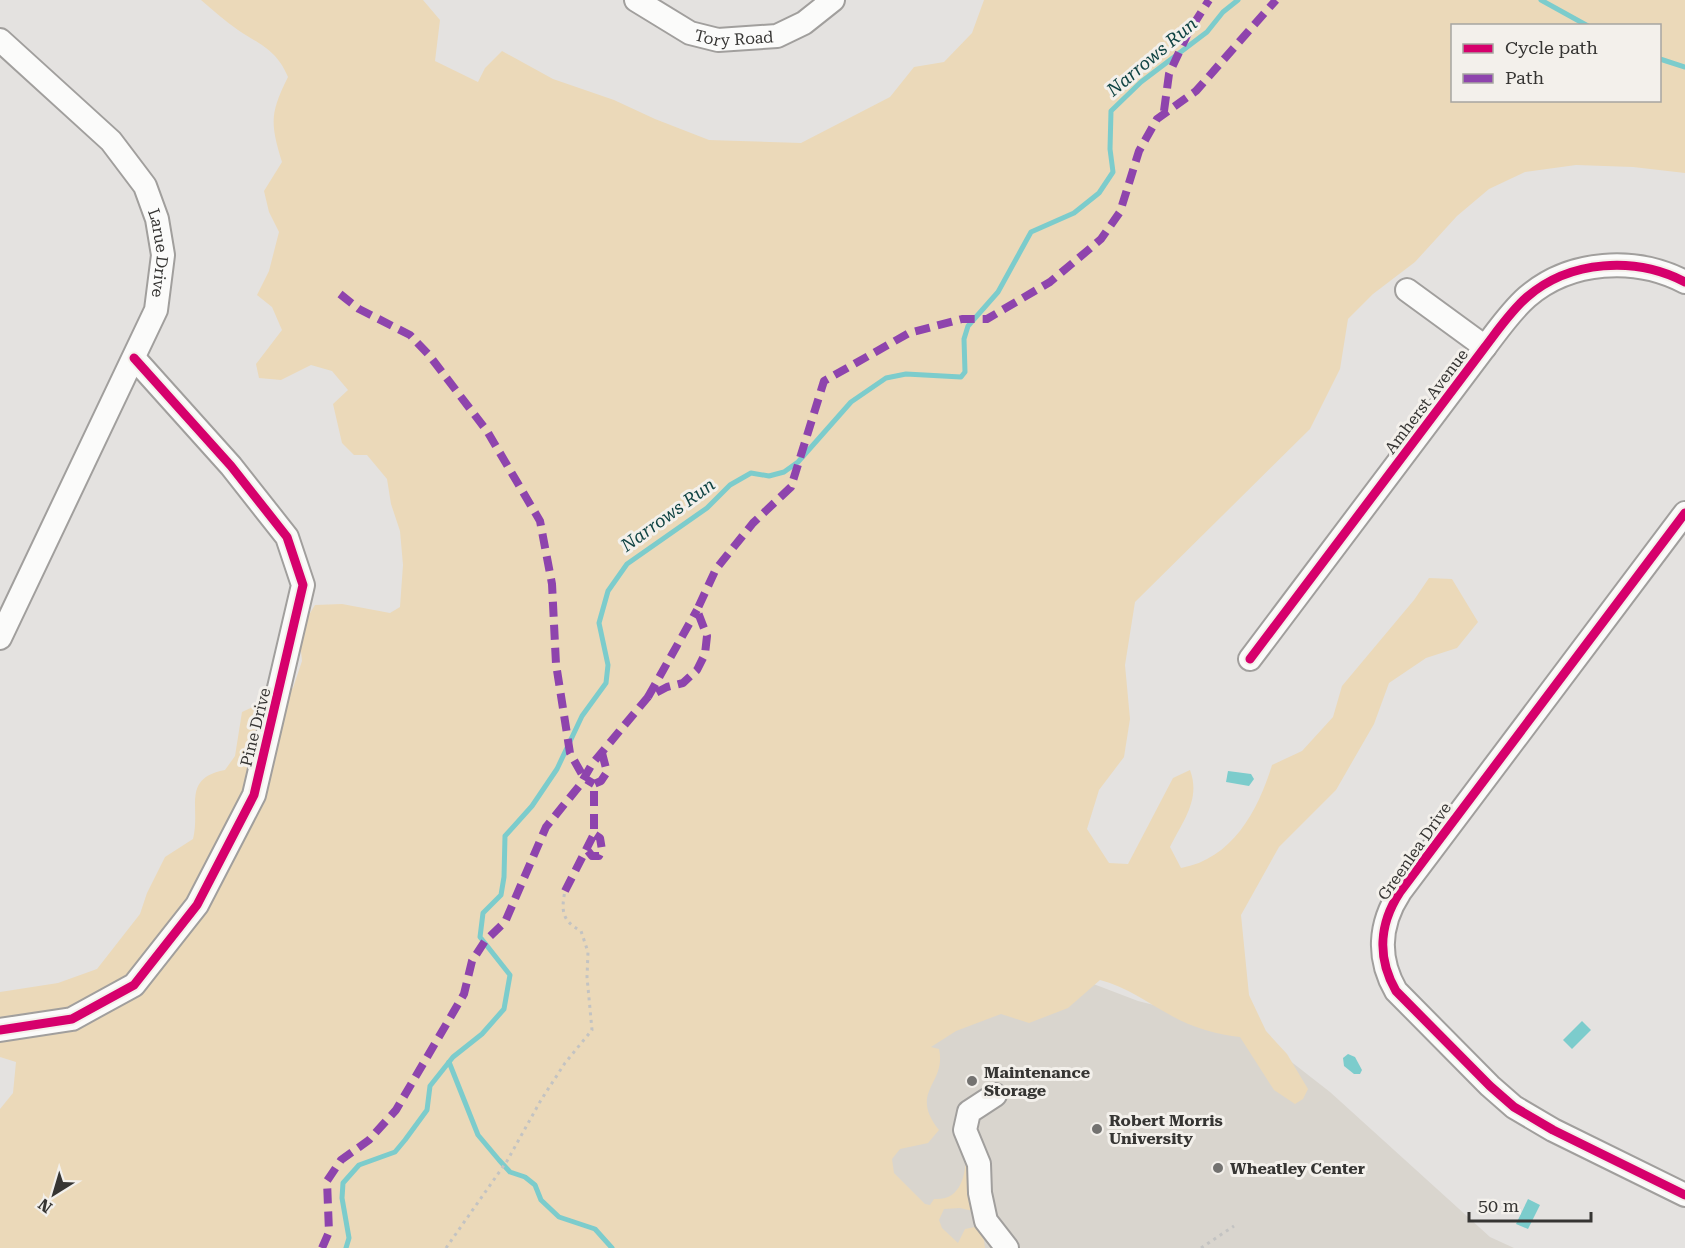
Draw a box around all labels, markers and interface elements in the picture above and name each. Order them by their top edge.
water label: Narrows Run [1102,13,1201,101]
legend [1451,24,1661,102]
street label: Tory Road [692,25,774,50]
text: Cycle path [1505,37,1598,58]
text: Path [1505,67,1544,88]
street label: Larue Drive [144,206,172,299]
street label: Amherst Avenue [1381,345,1472,457]
water label: Narrows Run [616,473,719,556]
street label: Pine Drive [237,686,274,768]
street label: Greenlea Drive [1374,799,1455,904]
place label: Maintenance Storage [984,1063,1090,1100]
marker: Maintenance Storage [965,1074,979,1088]
place label: Robert Morris University [1109,1111,1223,1148]
marker: Robert Morris University [1090,1122,1104,1136]
place label: Wheatley Center [1230,1159,1365,1178]
marker: Wheatley Center [1211,1161,1225,1175]
north arrow [24,1164,84,1224]
scale bar [1469,1185,1590,1223]
text: N [35,1194,56,1217]
text: 50 m [1478,1195,1519,1216]

